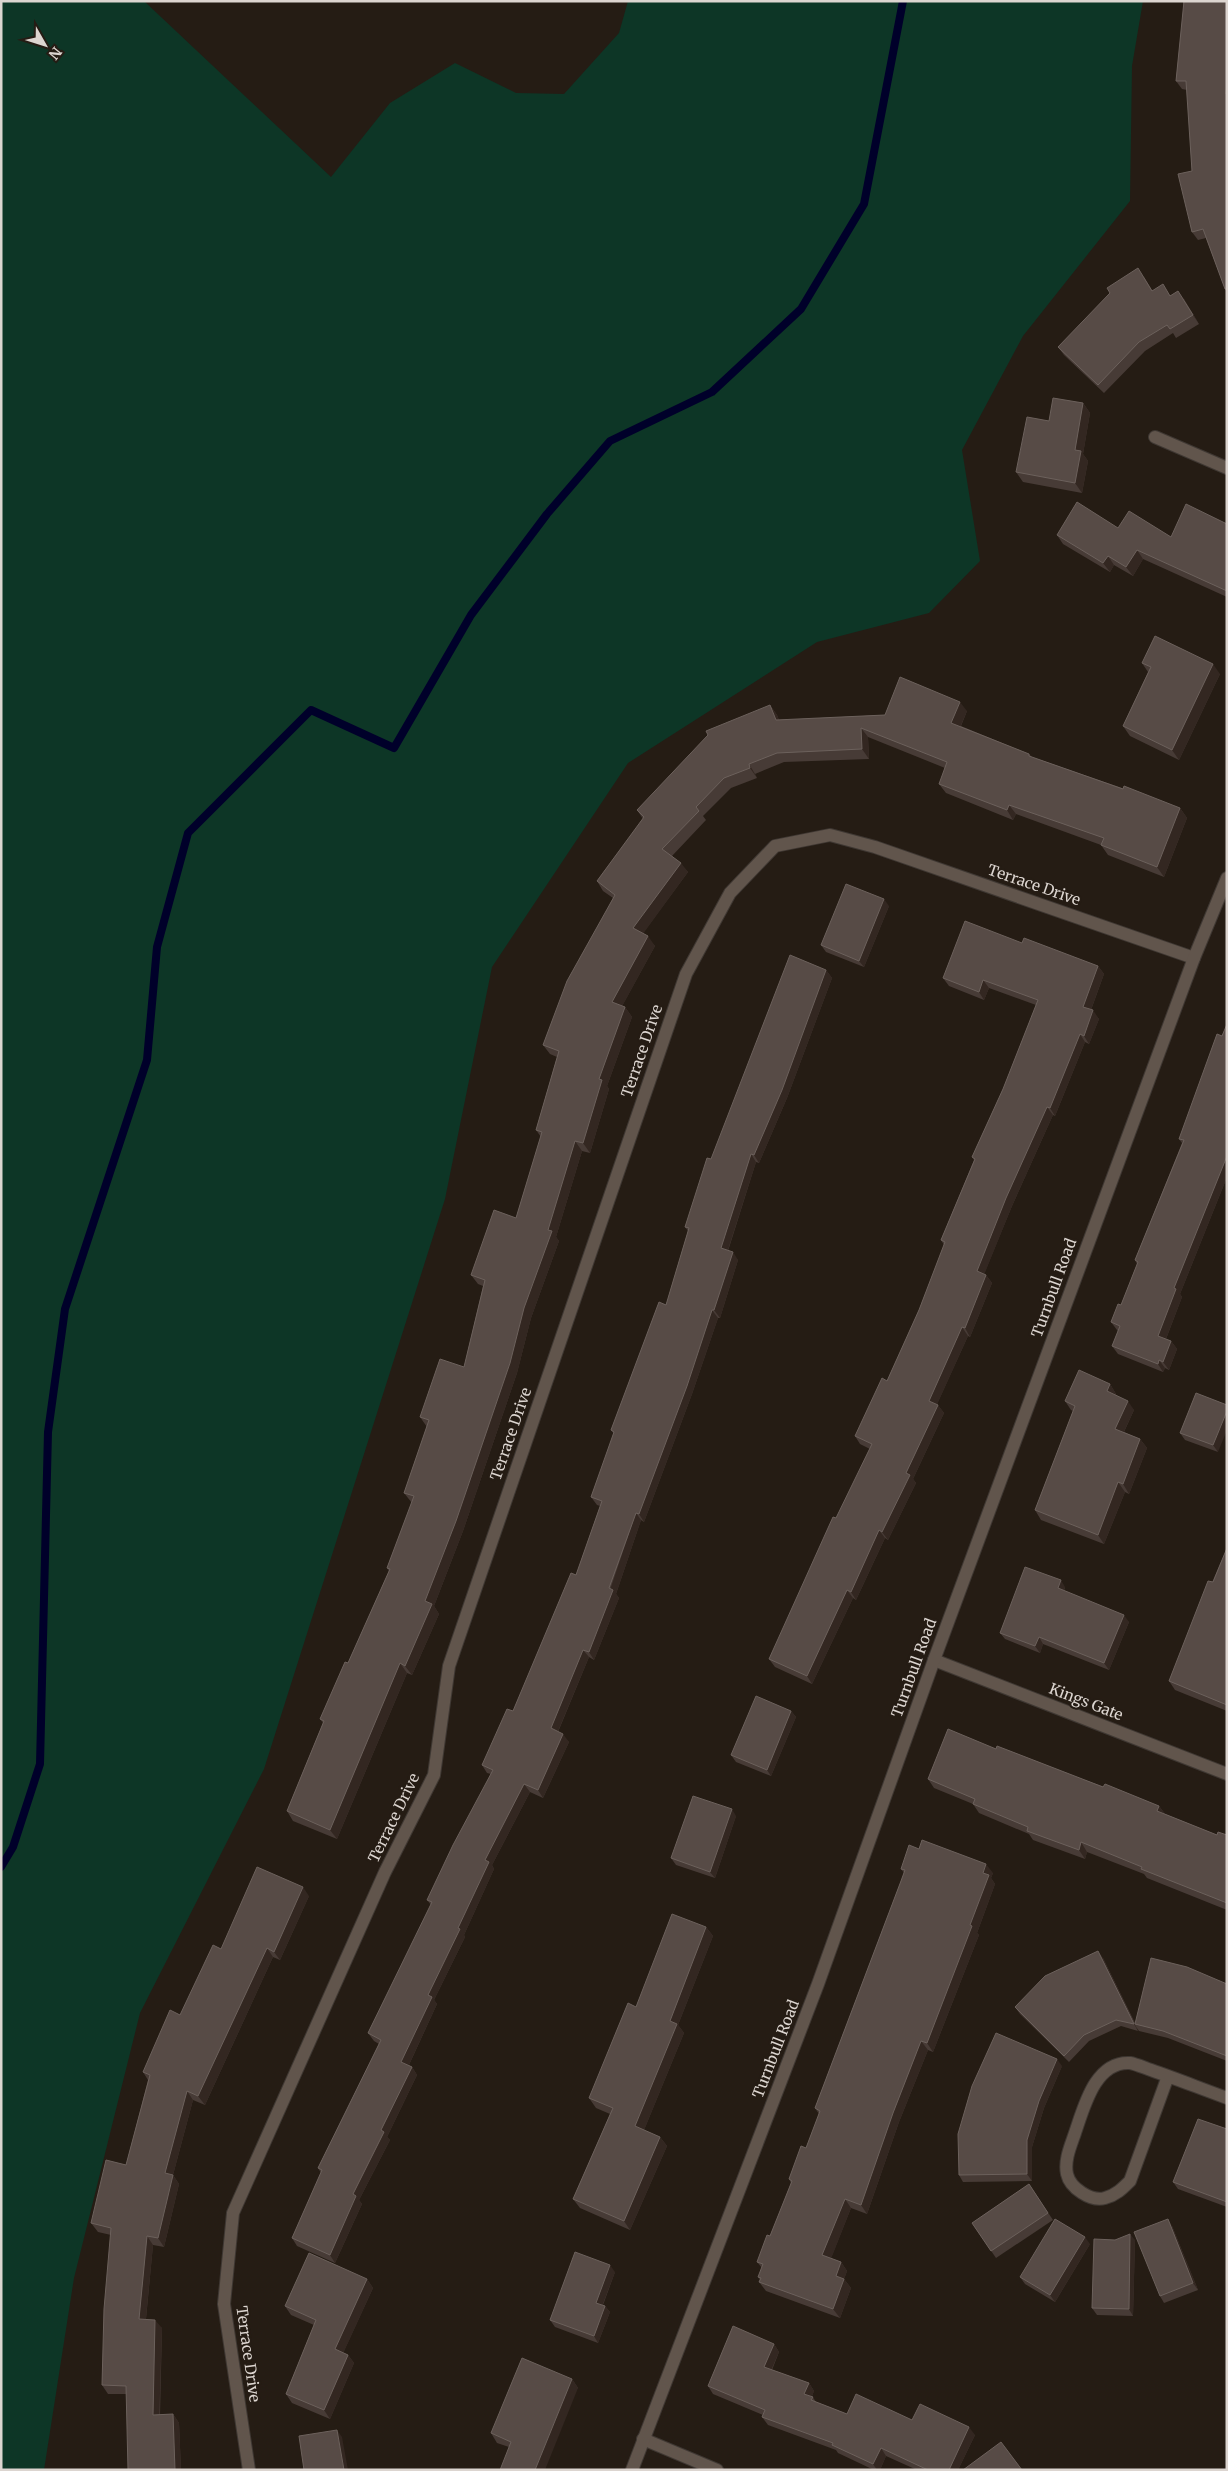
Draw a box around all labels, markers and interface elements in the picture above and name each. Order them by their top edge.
north arrow [20,20,70,70]
text: N [45,43,66,63]
street label: Terrace Drive [985,860,1083,909]
street label: Terrace Drive [617,1002,666,1100]
street label: Turnbull Road [1027,1236,1080,1340]
street label: Terrace Drive [486,1385,535,1483]
street label: Turnbull Road [887,1616,940,1720]
street label: Kings Gate [1047,1679,1126,1724]
street label: Terrace Drive [364,1770,423,1866]
street label: Turnbull Road [748,1997,803,2101]
street label: Terrace Drive [232,2305,265,2403]

